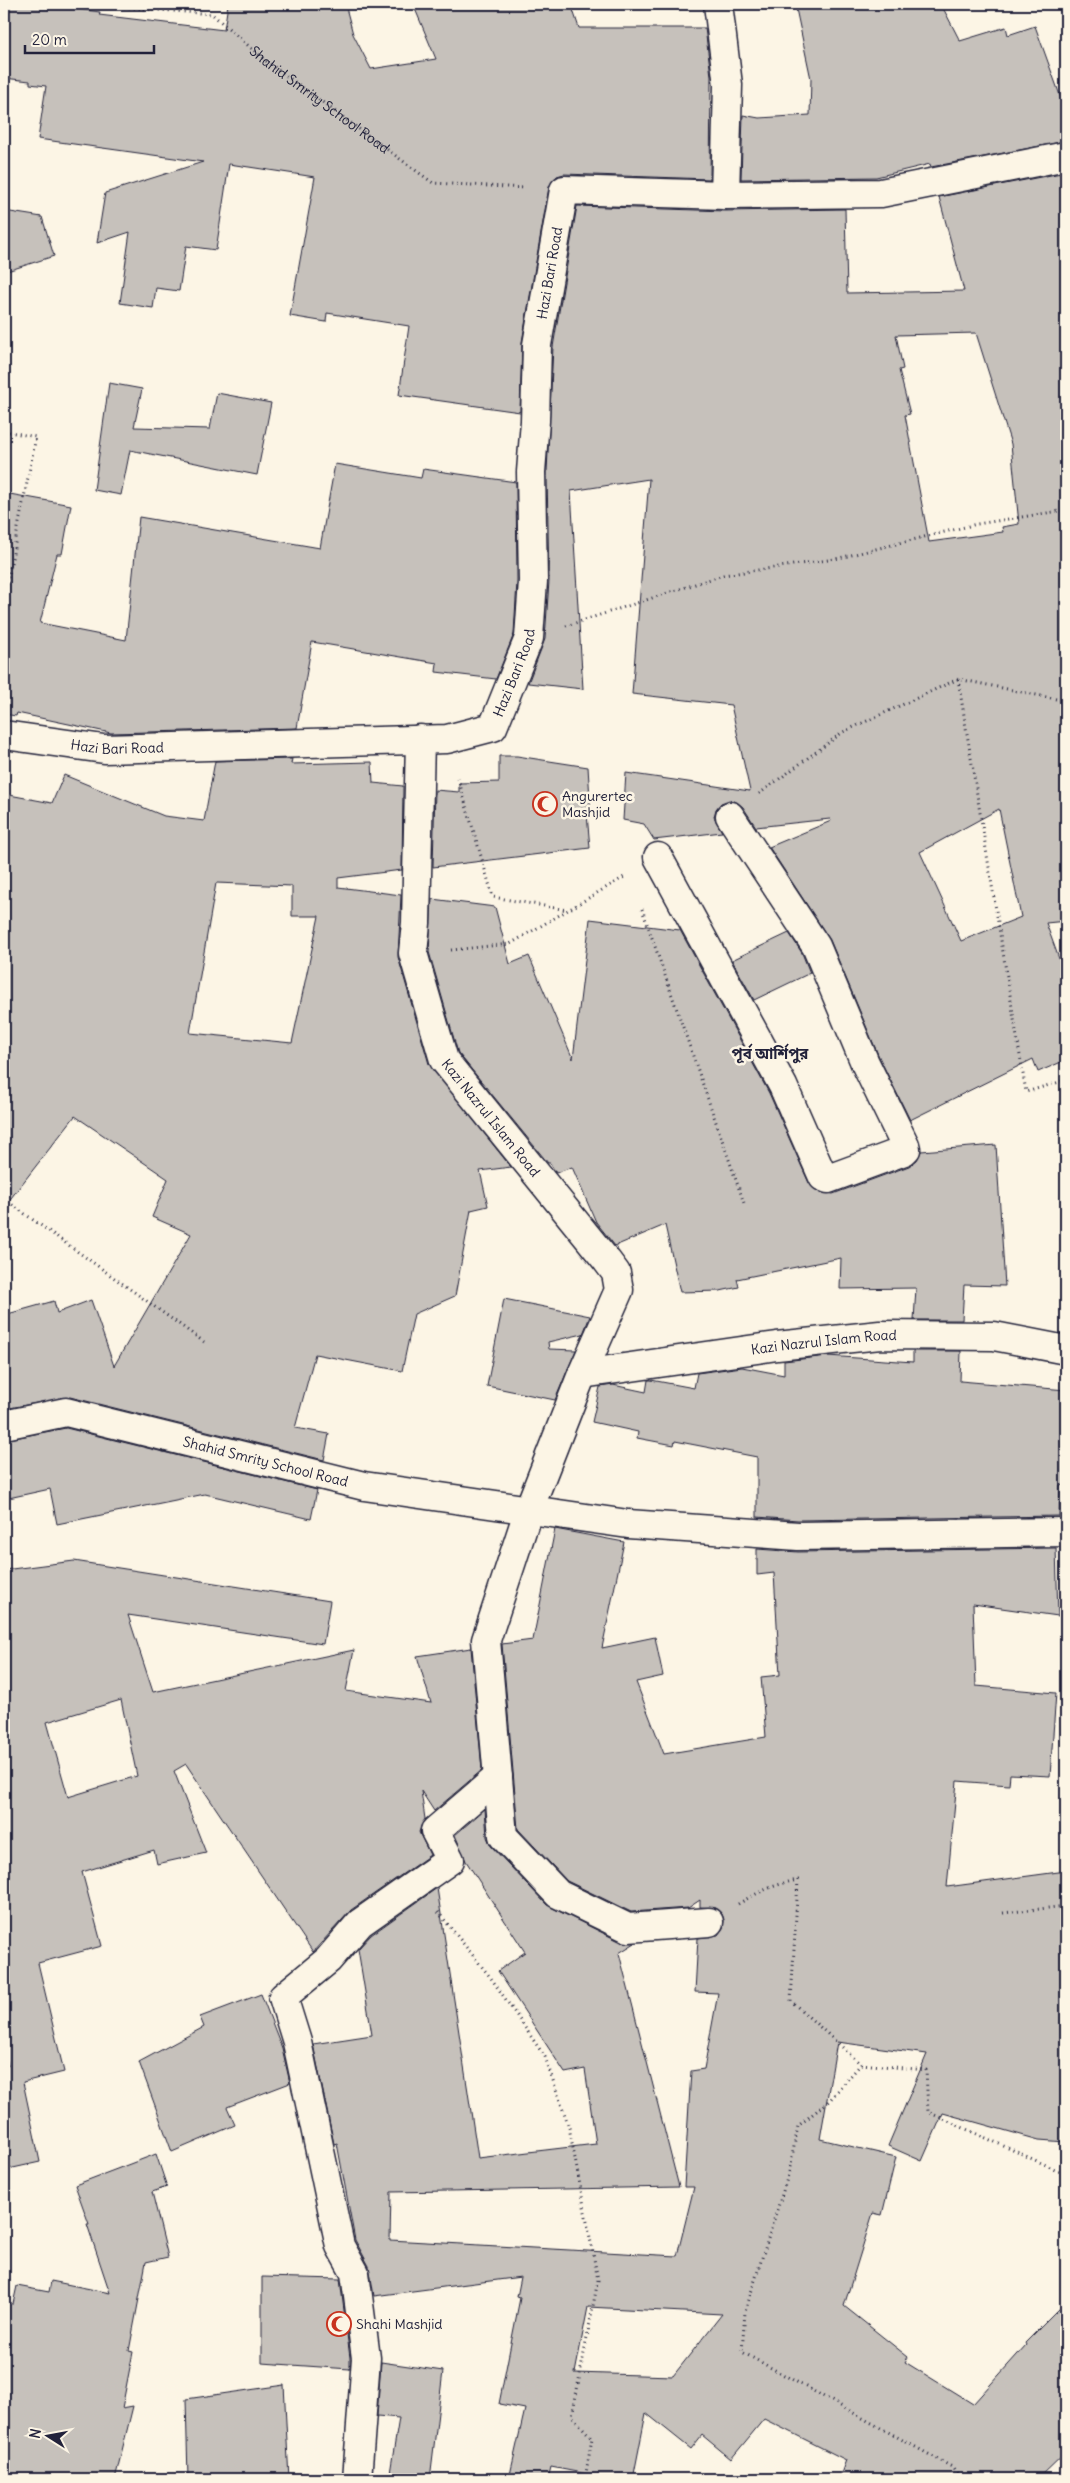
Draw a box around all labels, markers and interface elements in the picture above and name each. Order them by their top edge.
scale bar [25,22,154,54]
text: 20 m [32,30,67,49]
street label: Shahid Smrity School Road [246,42,393,157]
street label: Hazi Bari Road [533,225,566,321]
street label: Hazi Bari Road [489,628,539,720]
street label: Hazi Bari Road [69,735,164,758]
place label: Angurertec Mashjid [562,787,633,821]
mosque icon: Angurertec Mashjid [532,791,558,817]
district label: পূর্ব আর্শিপুর [732,1043,809,1064]
street label: Kazi Nazrul Islam Road [438,1055,544,1180]
street label: Kazi Nazrul Islam Road [750,1326,897,1359]
street label: Shahid Smrity School Road [181,1432,350,1491]
mosque icon: Shahi Mashjid [326,2311,352,2337]
place label: Shahi Mashjid [356,2315,443,2333]
north arrow [22,2410,72,2460]
text: N [25,2427,45,2440]

